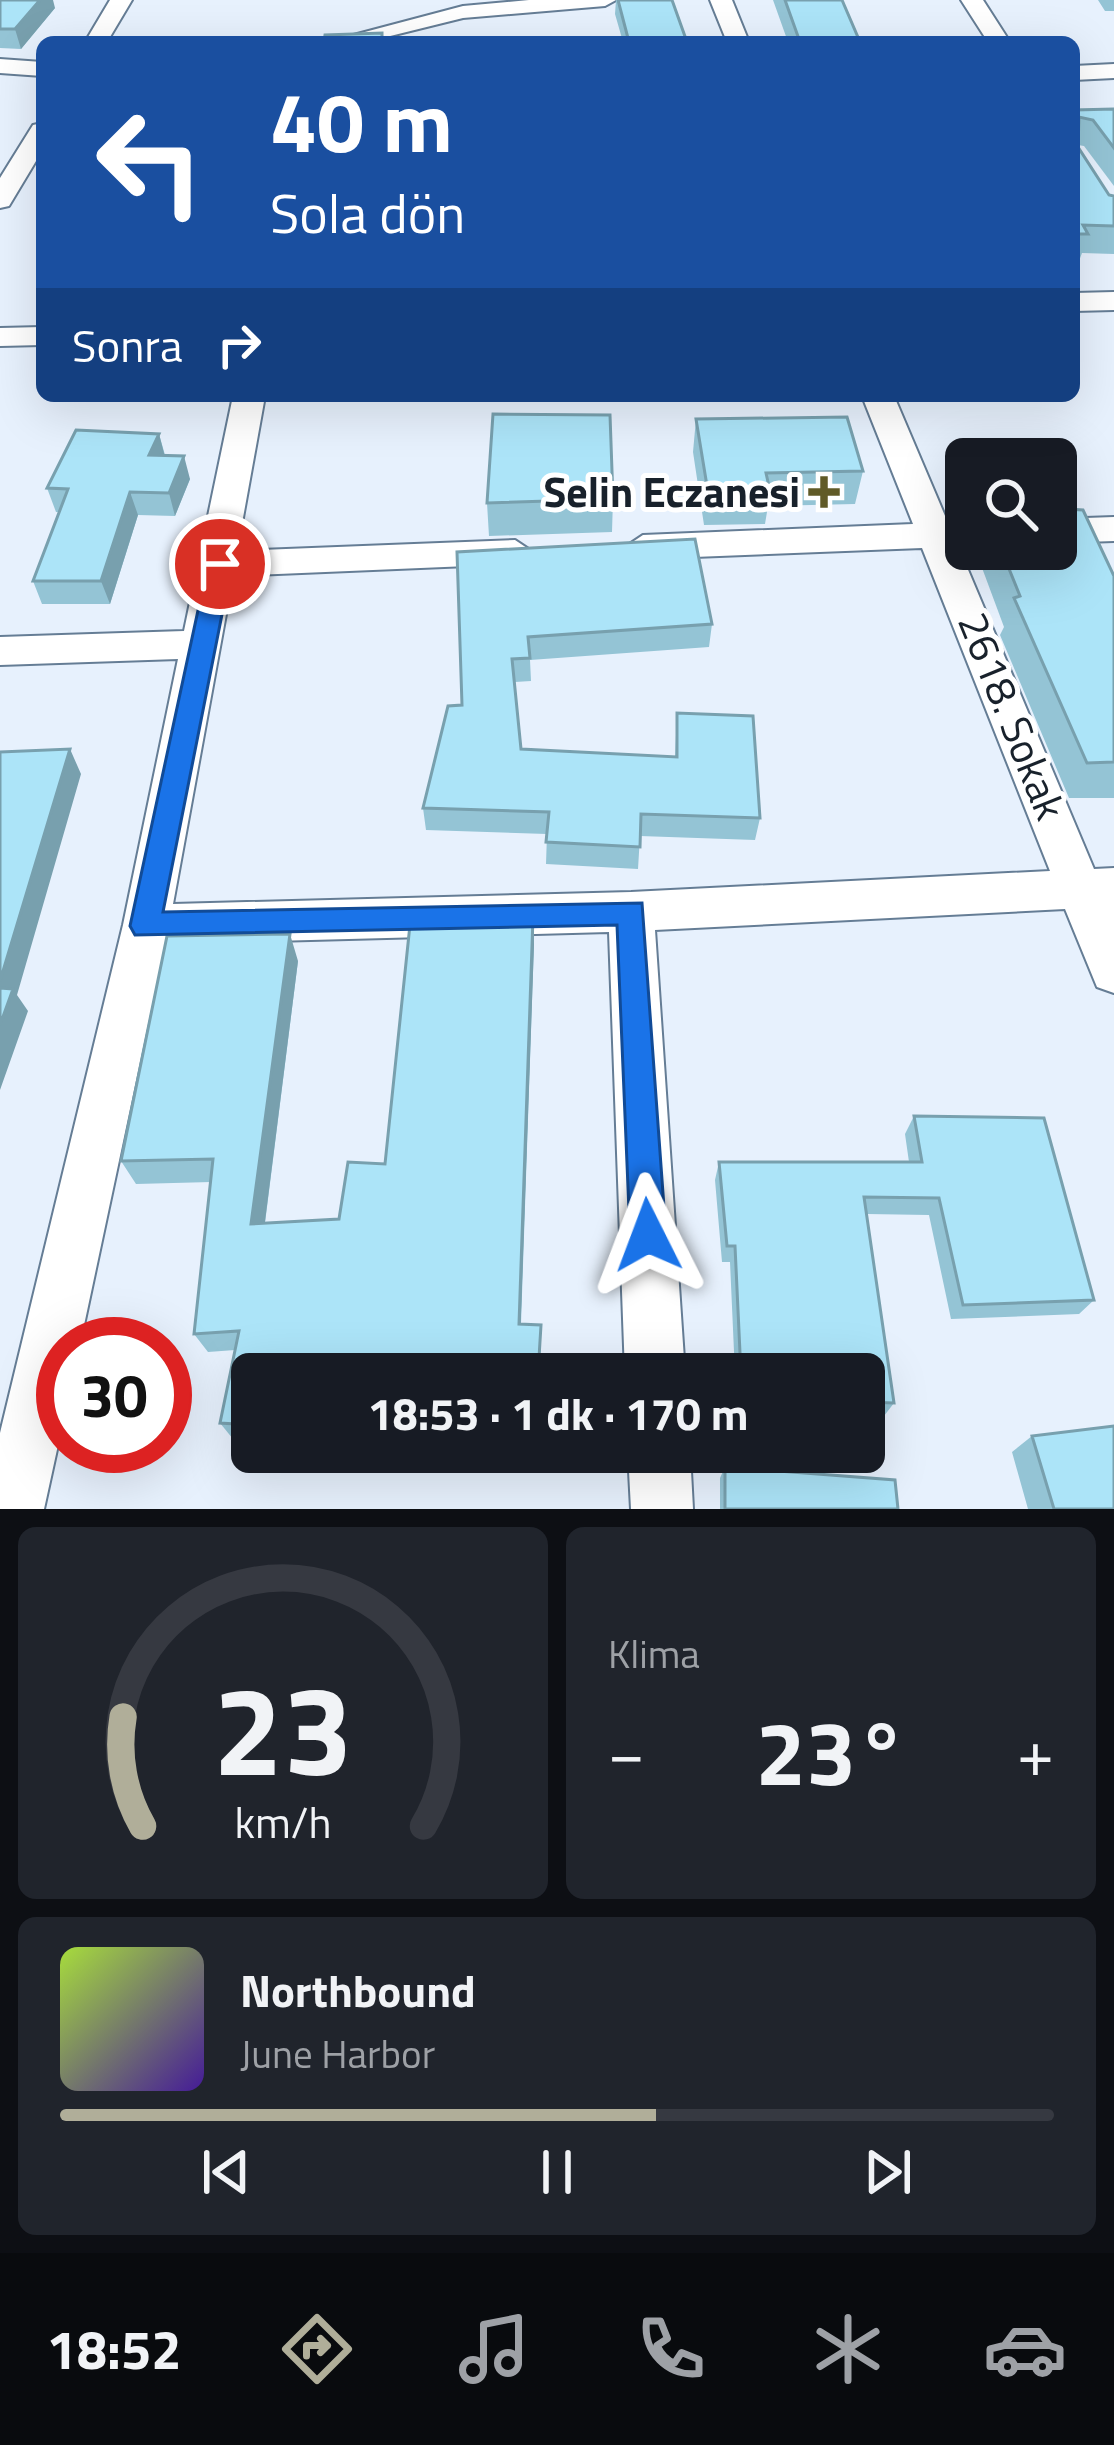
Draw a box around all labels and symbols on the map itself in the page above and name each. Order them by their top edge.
place label: Selin Eczanesi [544,459,800,523]
marker: Selin Eczanesi [811,479,837,505]
pin [169,513,271,615]
street label: 2618. Sokak [942,602,1084,829]
position arrow [585,1172,711,1298]
speed limit sign: 30 [36,1317,192,1473]

